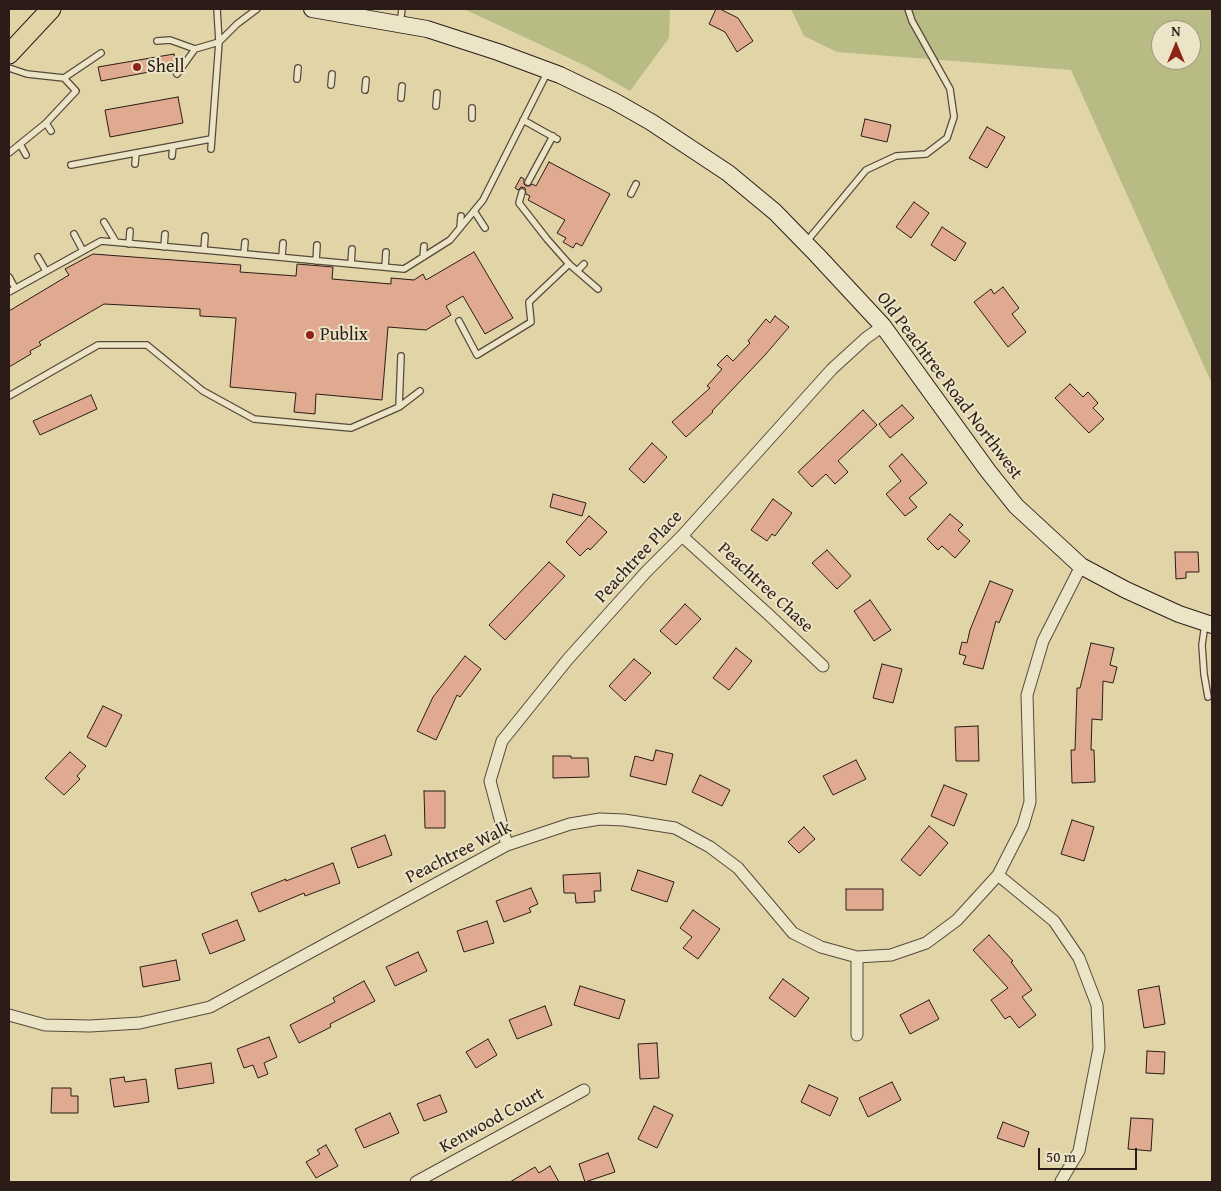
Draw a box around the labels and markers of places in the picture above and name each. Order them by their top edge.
place label: Shell [147,56,184,78]
marker: Shell [131,61,143,73]
place label: Publix [320,324,368,346]
marker: Publix [304,329,316,341]

